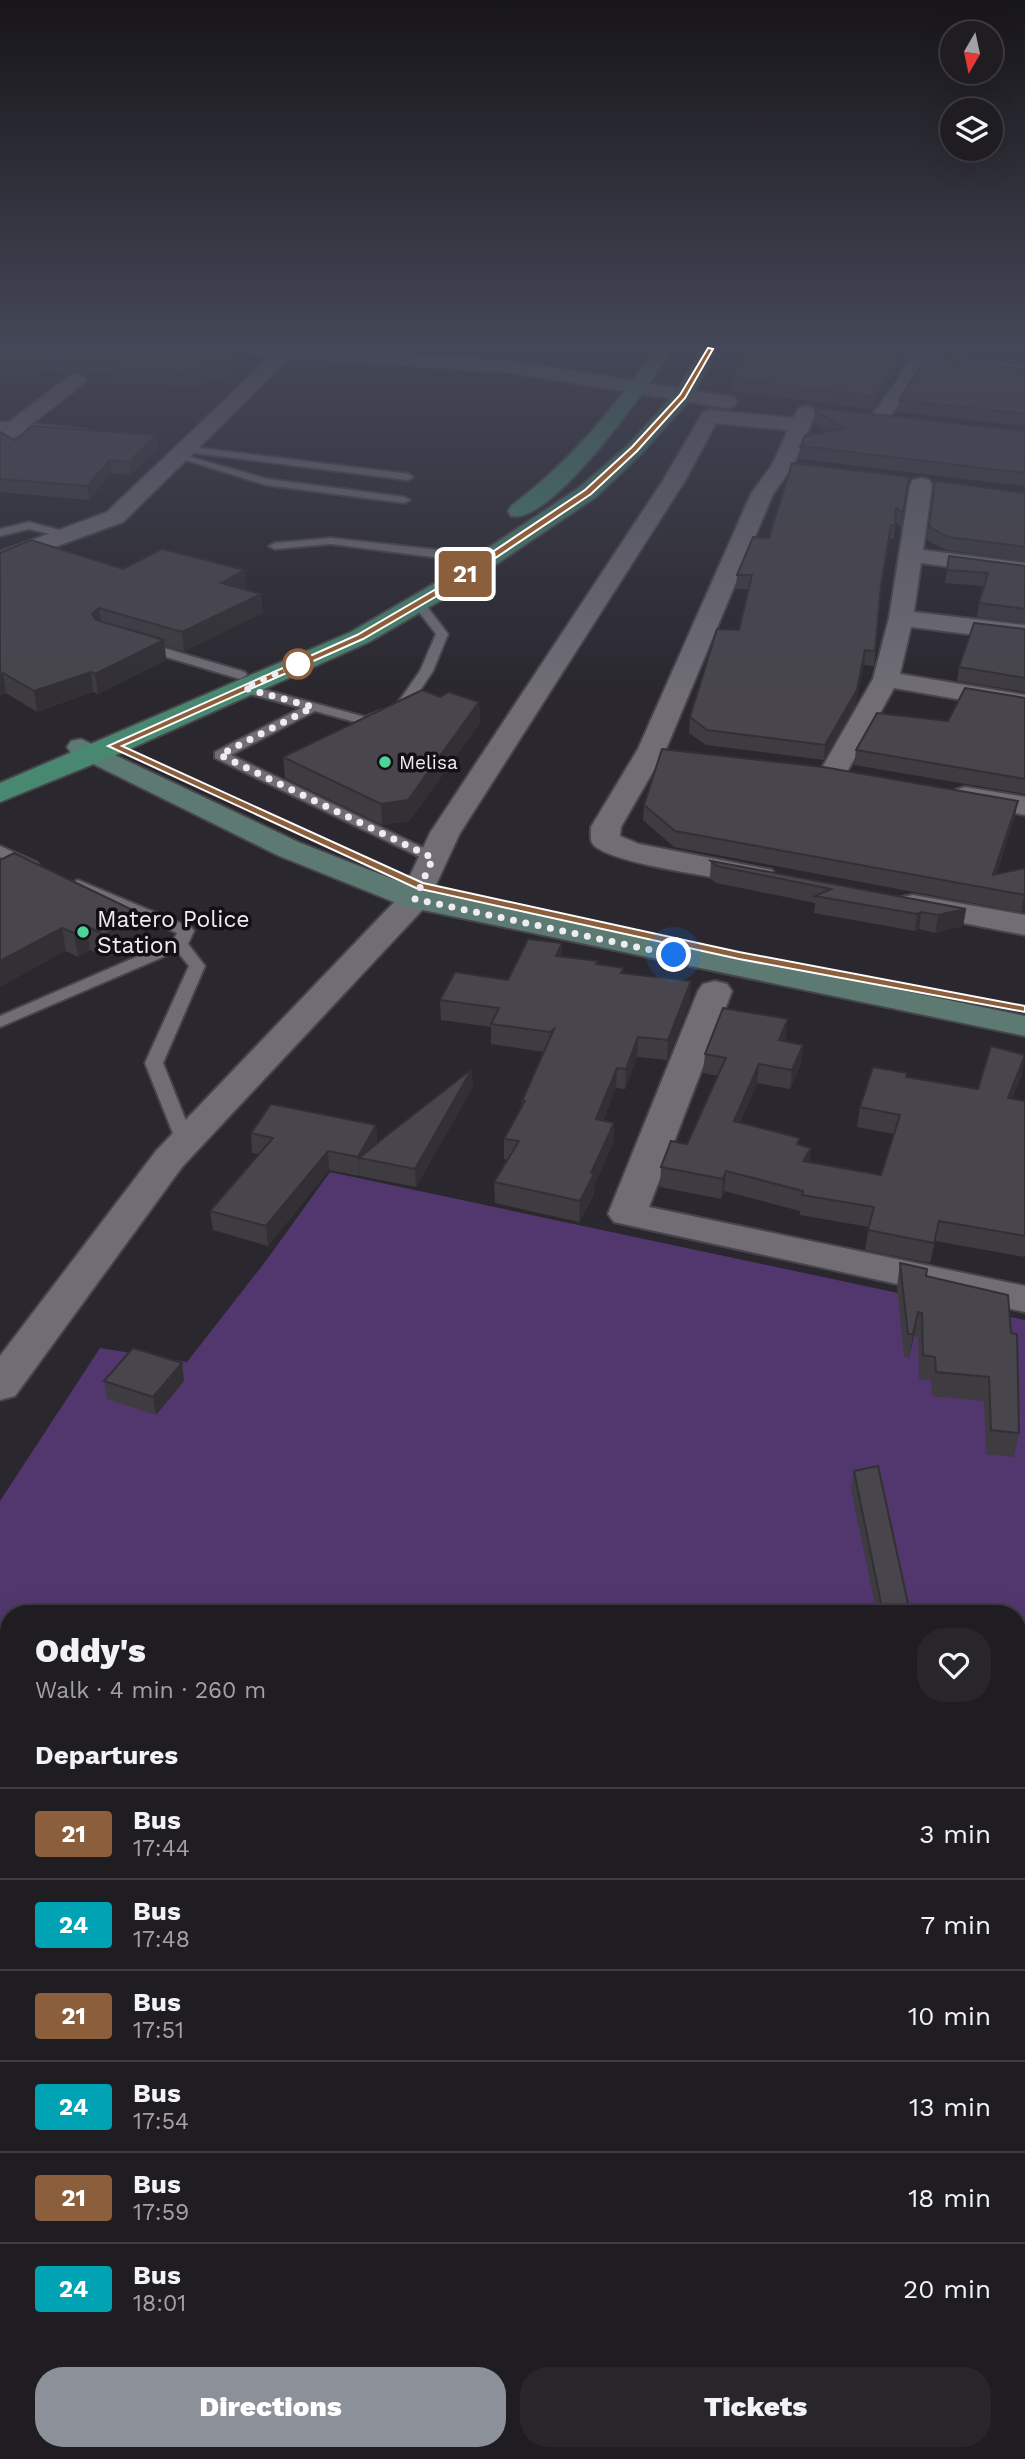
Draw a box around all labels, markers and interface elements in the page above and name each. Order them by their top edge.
north arrow [940,21,1003,84]
map controls [940,21,1003,161]
button: layers [940,98,1003,161]
line badge: 21 [434,551,496,597]
text: 21 [453,560,477,588]
unlabelled marker [283,649,313,679]
place label: Melisa [399,751,458,774]
marker: Melisa [377,754,393,770]
place label: Matero Police Station [97,906,250,959]
marker: Matero Police Station [75,924,91,940]
your location [656,937,691,972]
button: heart [917,1628,991,1702]
text: Oddy's [35,1631,146,1670]
text: Walk · 4 min · 260 m [35,1677,266,1704]
text: Departures [35,1740,178,1770]
text: Bus [133,1805,181,1835]
text: 3 min [919,1819,991,1849]
text: 21 [61,1820,86,1848]
text: 17:44 [133,1835,190,1862]
text: Bus [133,1896,181,1926]
text: 7 min [921,1910,991,1940]
text: 24 [59,1911,88,1939]
text: 17:48 [133,1926,190,1953]
text: Bus [133,1987,181,2017]
text: 10 min [908,2001,991,2031]
text: 21 [61,2002,86,2030]
text: 17:51 [133,2017,184,2044]
text: Bus [133,2078,181,2108]
text: 13 min [909,2092,991,2122]
text: 24 [59,2093,88,2121]
text: 17:54 [133,2108,189,2135]
text: Bus [133,2169,181,2199]
text: 18 min [908,2183,991,2213]
text: 21 [61,2184,86,2212]
text: 17:59 [133,2199,189,2226]
text: Bus [133,2260,181,2290]
text: 20 min [903,2274,991,2304]
text: 24 [59,2275,88,2303]
text: 18:01 [133,2290,186,2317]
button: Directions [35,2367,506,2447]
button: Tickets [520,2367,991,2447]

